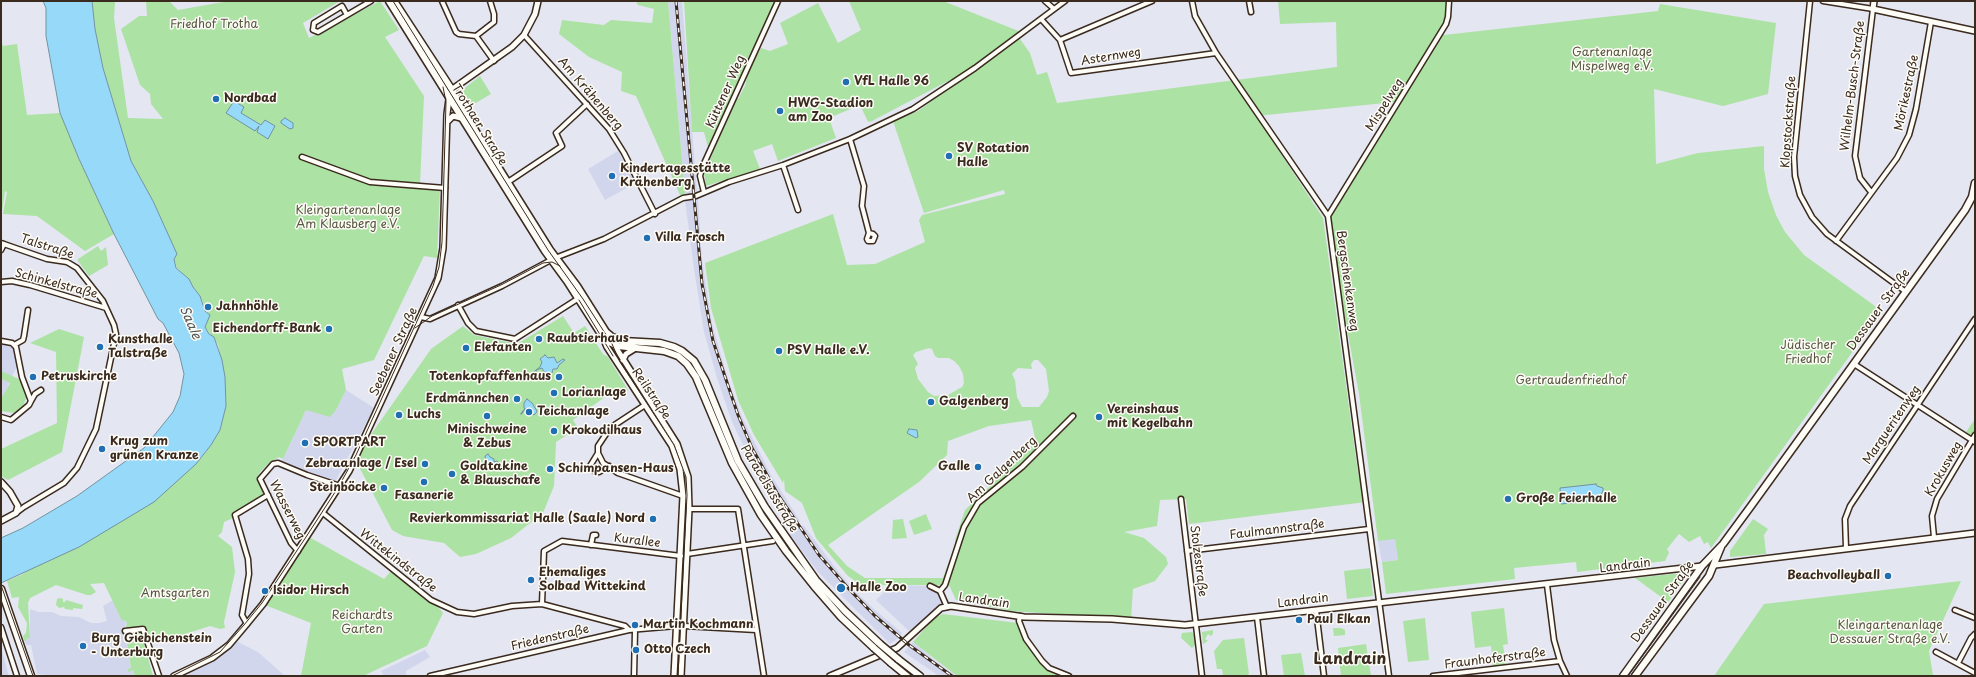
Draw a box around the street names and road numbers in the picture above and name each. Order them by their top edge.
street label: Wilhelm-Busch-Straße [1838,20,1868,152]
street label: Asternweg [1080,45,1142,69]
street label: Küttener Weg [703,53,749,131]
street label: Mörikestraße [1892,54,1922,132]
street label: Am Krähenberg [555,55,625,133]
street label: Mispelweg [1363,76,1407,134]
street label: Klopstockstraße [1779,76,1799,168]
street label: Trothaer Straße [448,82,510,168]
street label: Bergschenkenweg [1333,230,1361,332]
street label: Talstraße [19,232,75,262]
street label: Schinkelstraße [13,266,99,302]
street label: Dessauer Straße [1845,266,1913,354]
street label: Seebener Straße [367,305,421,399]
street label: Reilstraße [629,366,673,422]
street label: Margueritenweg [1860,383,1924,467]
street label: Am Galgenberg [964,434,1040,506]
street label: Krokusweg [1922,439,1966,499]
street label: Paracelsusstraße [737,443,801,535]
street label: Wasserweg [266,478,308,542]
street label: Faulmannstraße [1229,517,1325,543]
street label: Stolzestraße [1186,524,1210,598]
street label: Wittekindstraße [356,526,440,596]
street label: Kurallee [613,531,661,551]
street label: Landrain [1599,556,1651,576]
street label: Dessauer Straße [1629,558,1697,646]
street label: Landrain [958,590,1010,612]
street label: Landrain [1277,591,1329,611]
street label: Friedenstraße [510,622,590,654]
street label: Fraunhoferstraße [1443,646,1547,672]

